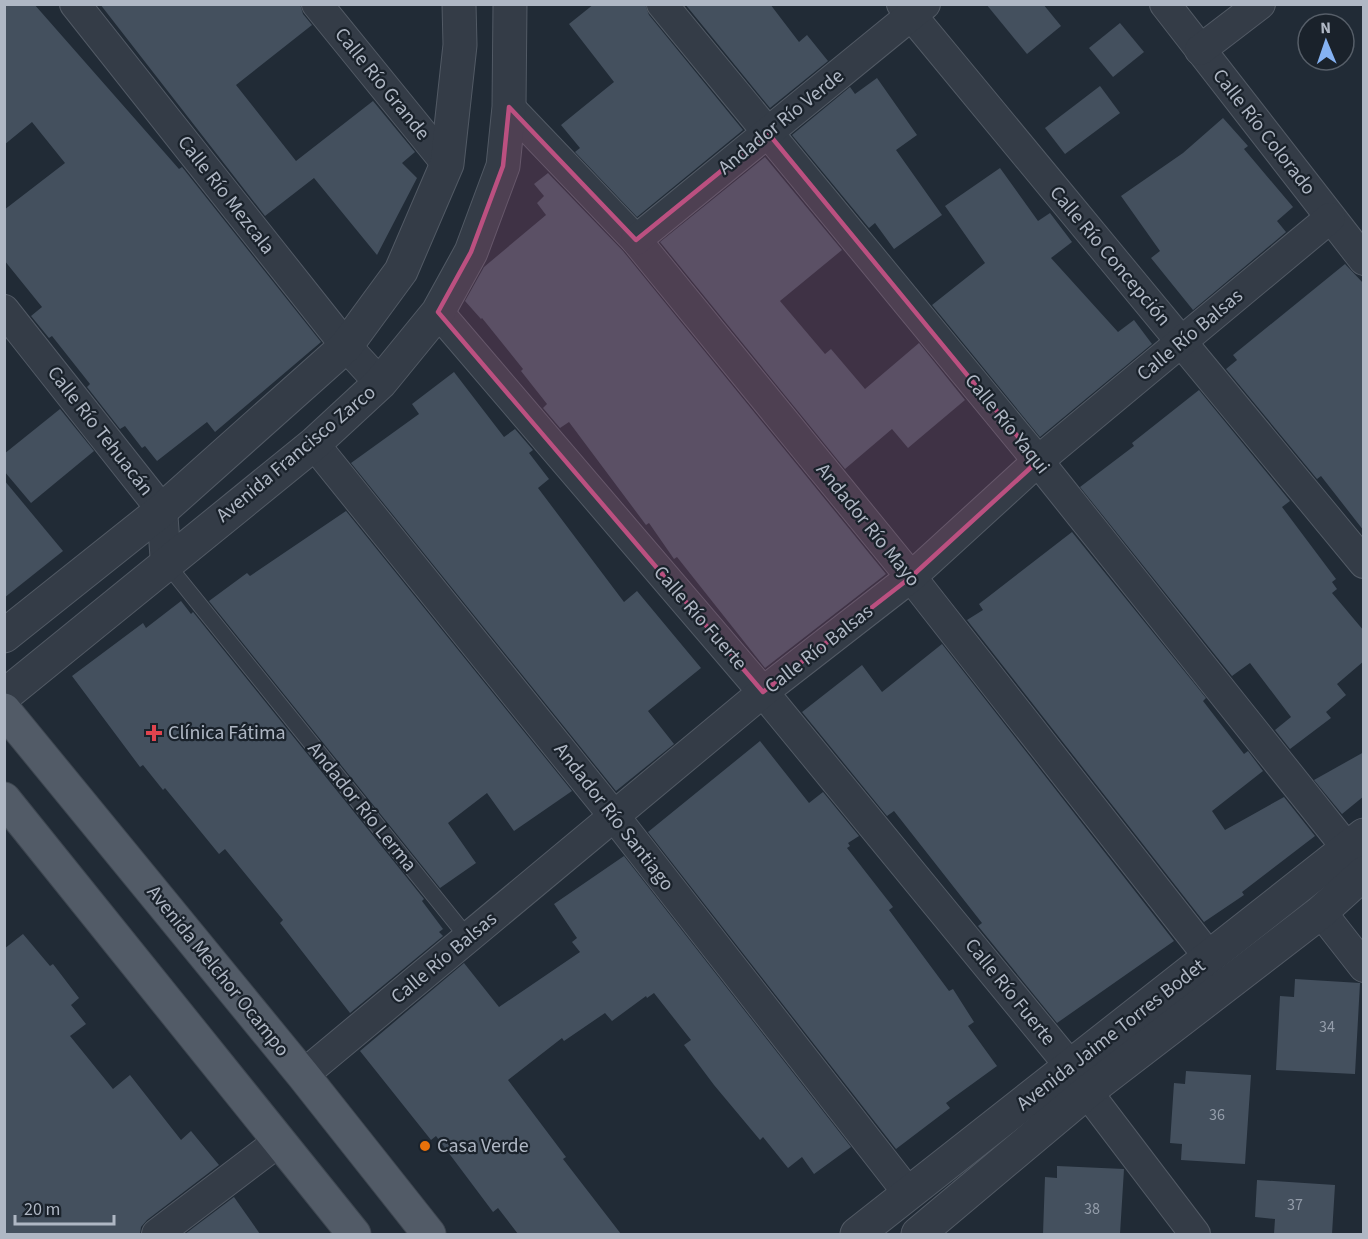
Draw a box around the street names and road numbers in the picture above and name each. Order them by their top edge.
street label: Calle Río Grande [328,22,436,146]
street label: Andador Río Verde [712,62,850,182]
street label: Calle Río Colorado [1206,63,1322,201]
street label: Calle Río Mezcala [171,130,281,260]
street label: Calle Río Concepción [1043,180,1177,332]
street label: Calle Río Balsas [1131,282,1249,388]
street label: Calle Río Tehuacán [40,360,160,502]
street label: Calle Río Yaqui [958,368,1056,480]
street label: Avenida Francisco Zarco [210,379,382,529]
street label: Andador Río Mayo [809,457,927,593]
street label: Calle Río Fuerte [647,560,753,676]
street label: Calle Río Balsas [759,598,879,700]
street label: Andador Río Lerma [301,736,423,878]
street label: Andador Río Santiago [547,737,681,897]
street label: Avenida Melchor Ocampo [140,879,296,1063]
street label: Calle Río Balsas [385,905,503,1011]
street label: Calle Río Fuerte [958,932,1062,1052]
street label: Avenida Jaime Torres Bodet [1011,952,1211,1118]

